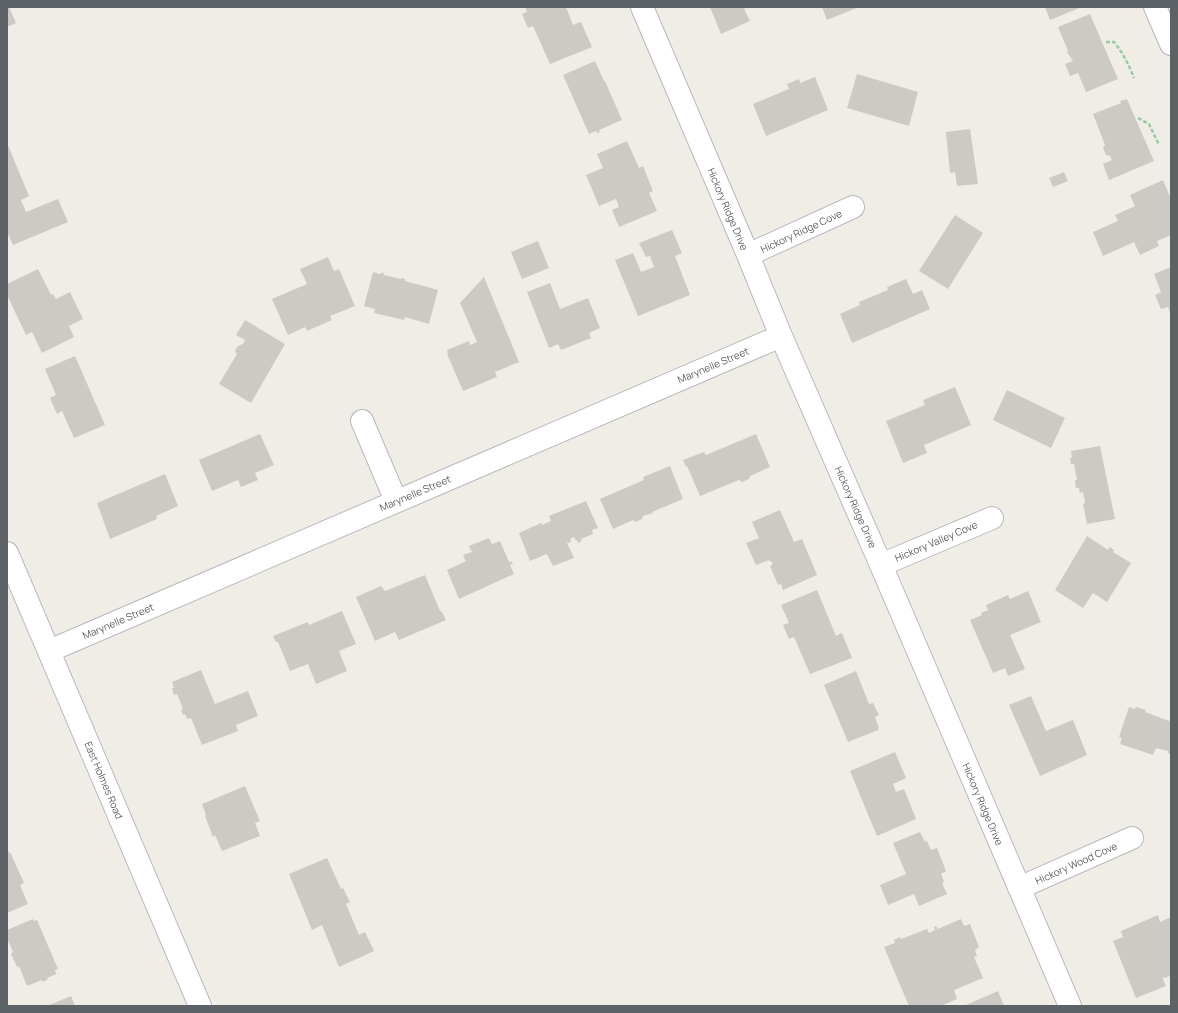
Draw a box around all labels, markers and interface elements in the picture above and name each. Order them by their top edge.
street label: Hickory Ridge Drive [704,166,752,252]
street label: Hickory Ridge Cove [758,206,844,256]
street label: Marynelle Street [675,344,751,386]
street label: Hickory Ridge Drive [832,464,880,550]
street label: Marynelle Street [377,472,453,514]
street label: Hickory Valley Cove [892,517,980,565]
street label: Marynelle Street [80,600,156,642]
street label: East Holmes Road [81,739,127,821]
street label: Hickory Ridge Drive [959,761,1007,847]
street label: Hickory Wood Cove [1033,839,1119,887]

